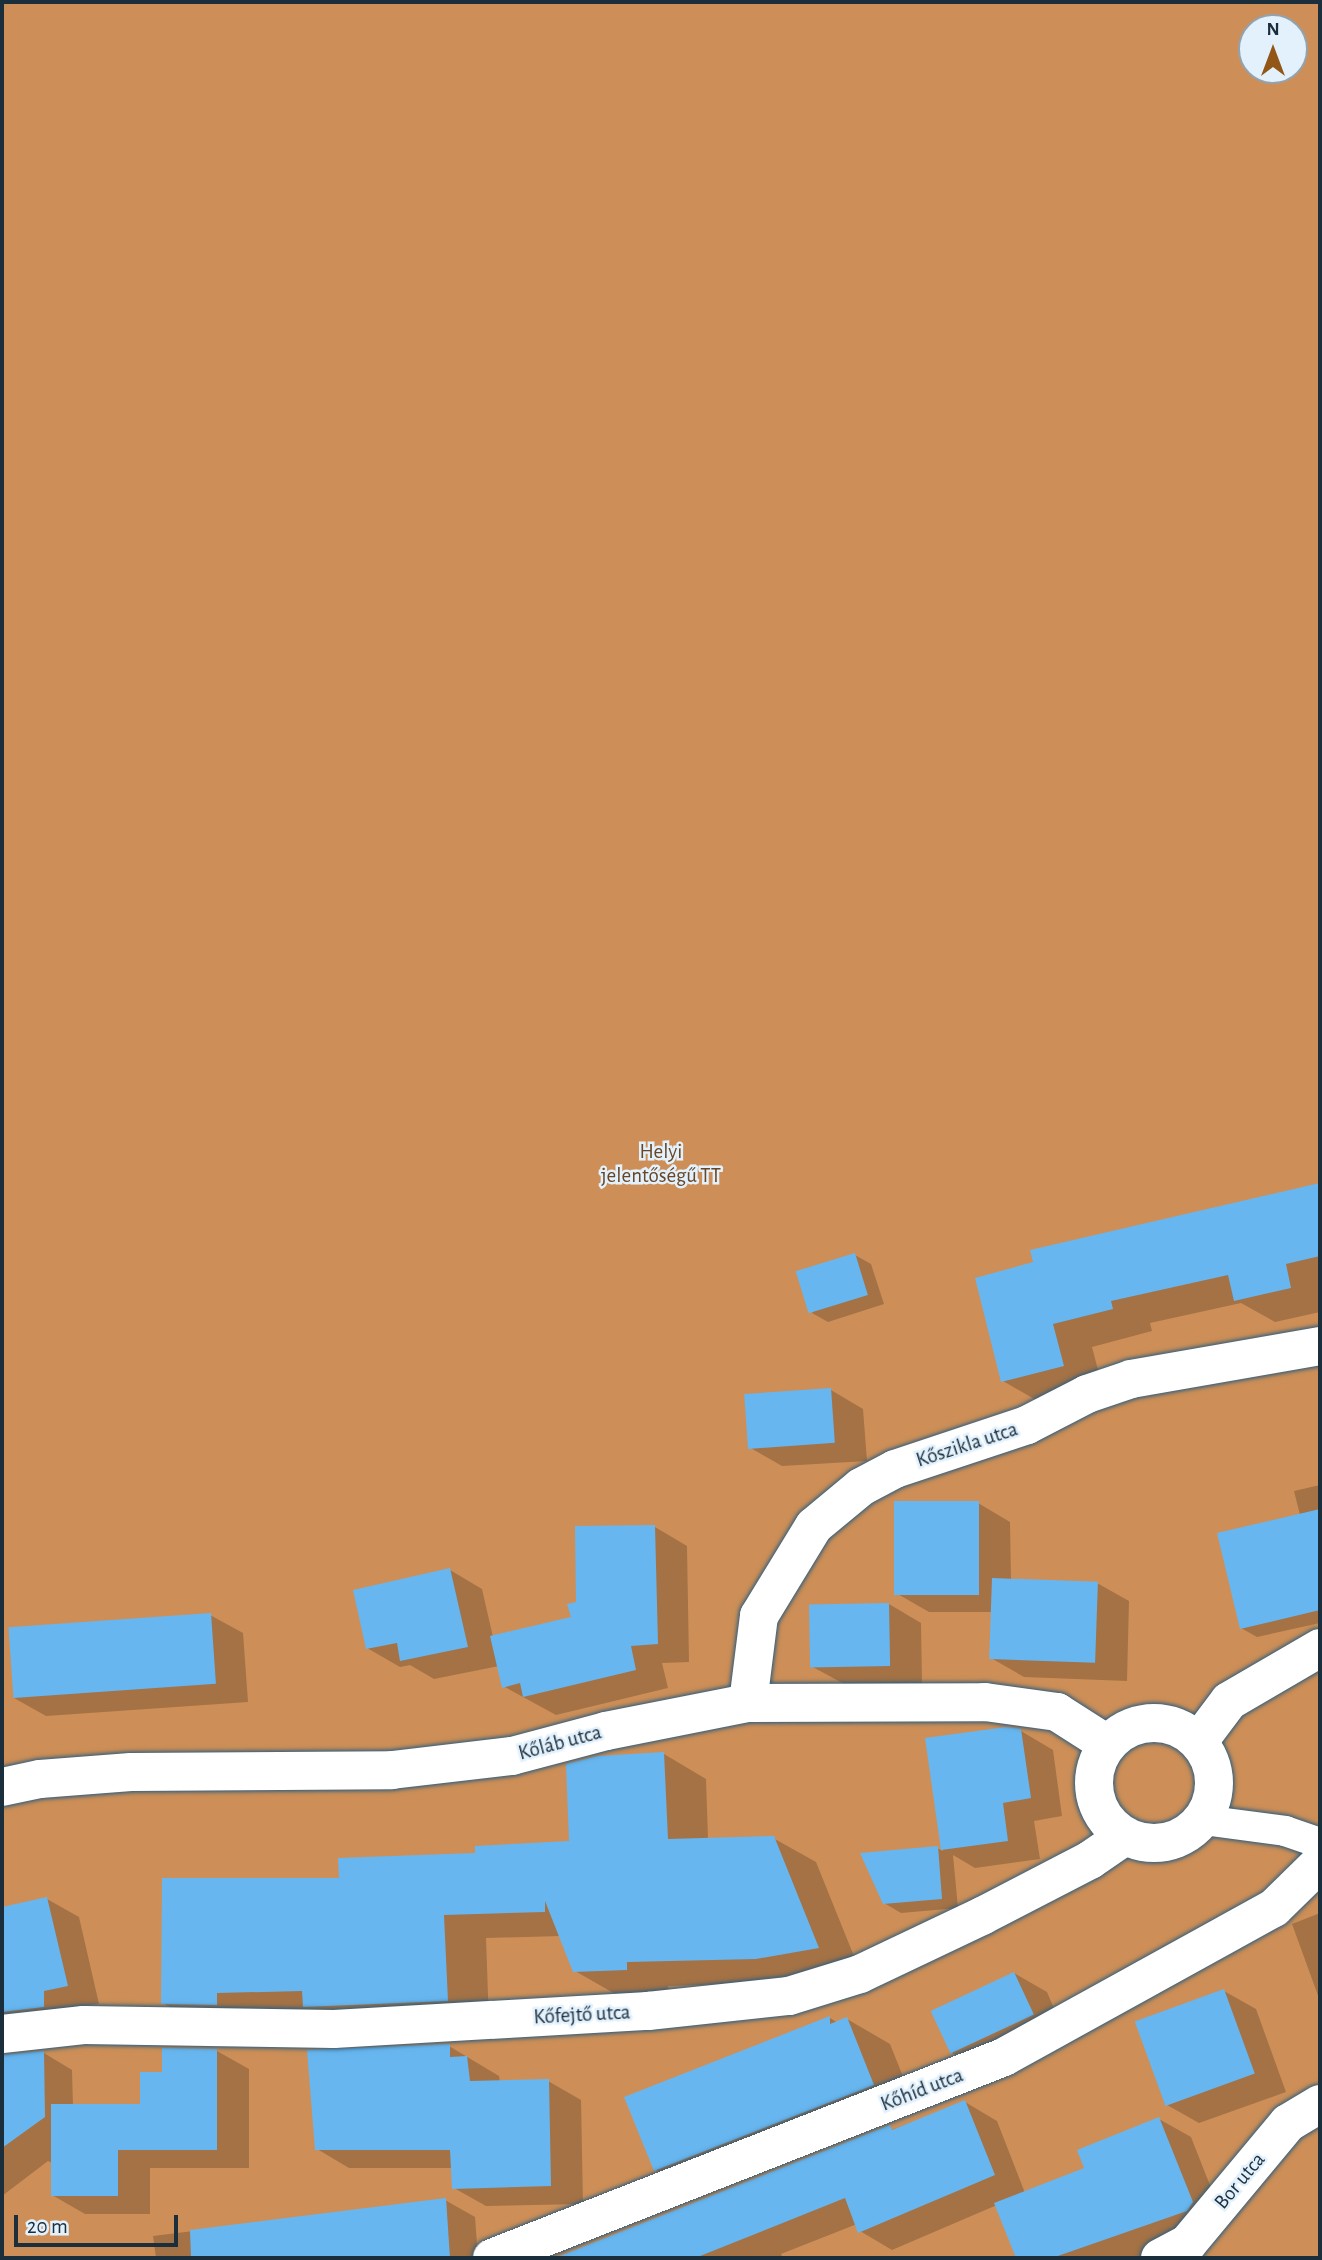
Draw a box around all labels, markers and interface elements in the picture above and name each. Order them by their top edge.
north arrow [1238,14,1308,84]
text: N [1266,20,1280,39]
park label: Helyi jelentőségű TT [601,1139,721,1189]
street label: Kőszikla utca [913,1417,1021,1473]
street label: Kőláb utca [516,1720,604,1766]
street label: Kőfejtő utca [533,2000,631,2030]
street label: Kőhíd utca [877,2063,967,2117]
street label: Bor utca [1209,2148,1271,2214]
scale bar [18,2200,182,2244]
text: 20 m [27,2216,68,2237]

